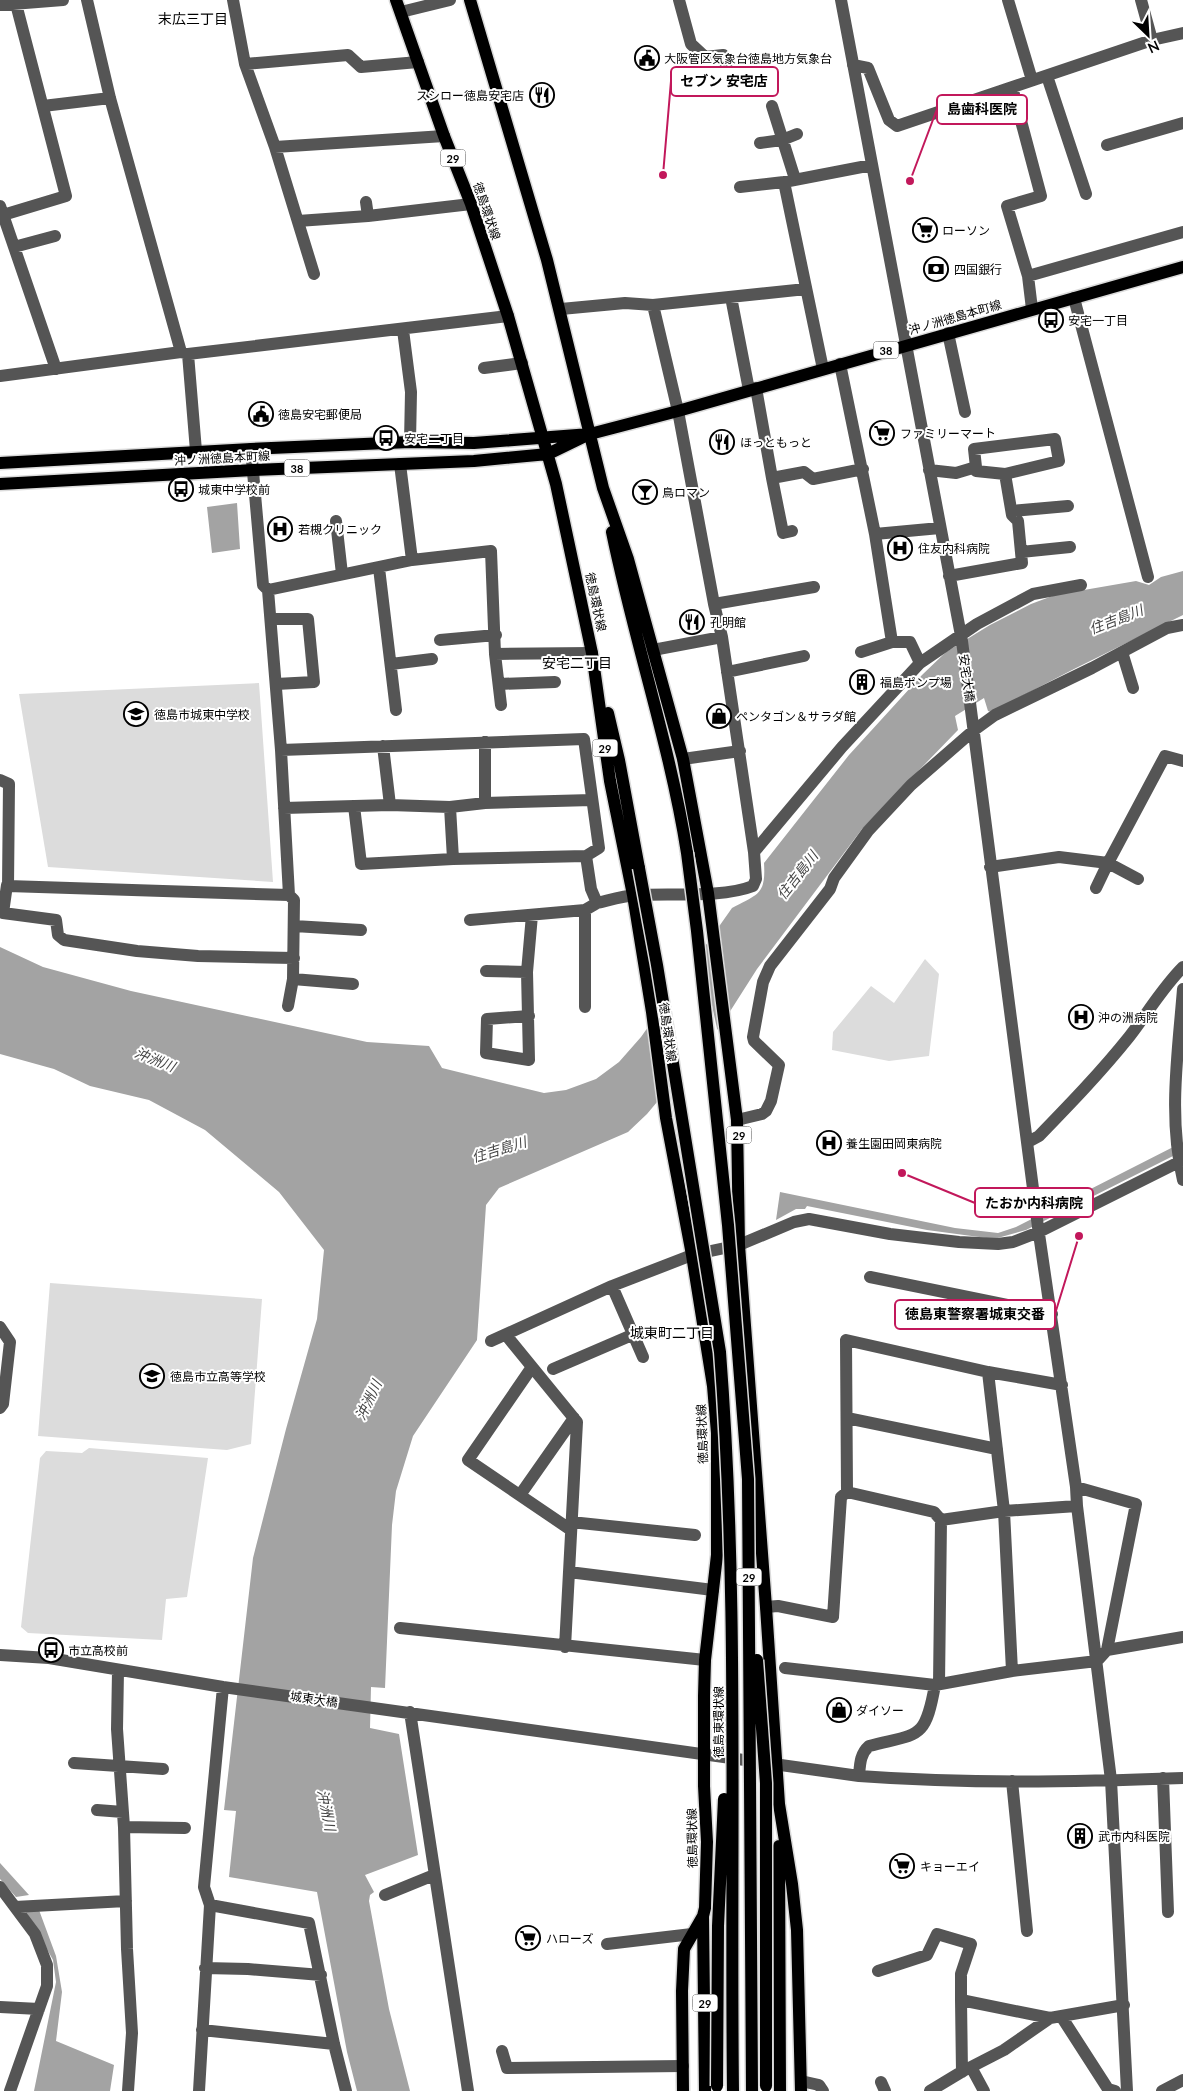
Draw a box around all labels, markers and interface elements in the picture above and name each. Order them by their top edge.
district label: 末広三丁目 [158,10,228,27]
north arrow [1123,10,1173,60]
text: N [1145,37,1162,57]
public building icon: 大阪管区気象台徳島地方気象台 [634,45,660,71]
place label: 大阪管区気象台徳島地方気象台 [664,51,832,66]
callout: セブン 安宅店 [671,67,778,96]
text: セブン 安宅店 [680,72,768,89]
restaurant icon: スシロー徳島安宅店 [529,82,555,108]
place label: スシロー徳島安宅店 [416,88,524,103]
callout: 島歯科医院 [937,95,1027,124]
text: 島歯科医院 [947,100,1017,117]
road number: 29 [440,150,466,167]
street label: 徳島環状線 [470,180,504,242]
supermarket icon: ローソン [912,217,938,243]
place label: ローソン [942,223,990,238]
bank icon: 四国銀行 [923,256,949,282]
place label: 四国銀行 [954,262,1002,277]
street label: 沖ノ洲徳島本町線 [907,297,1003,337]
bus stop icon: 安宅一丁目 [1038,307,1064,333]
place label: 安宅一丁目 [1068,313,1128,328]
road number: 38 [874,342,898,358]
public building icon: 徳島安宅郵便局 [248,401,274,427]
place label: 徳島安宅郵便局 [278,407,362,422]
supermarket icon: ファミリーマート [869,420,895,446]
bus stop icon: 安宅二丁目 [373,425,399,451]
place label: ファミリーマート [900,426,996,441]
restaurant icon: ほっともっと [709,429,735,455]
place label: 安宅二丁目 [404,431,464,446]
place label: ほっともっと [740,435,812,450]
street label: 沖ノ洲徳島本町線 [174,448,270,468]
road number: 38 [284,459,310,476]
bus stop icon: 城東中学校前 [168,476,194,502]
bar icon: 鳥ロマン [632,479,658,505]
place label: 城東中学校前 [198,482,270,497]
place label: 鳥ロマン [662,485,710,500]
hospital icon: 若槻クリニック [267,516,293,542]
place label: 若槻クリニック [298,522,382,537]
hospital icon: 住友内科病院 [887,535,913,561]
place label: 住友内科病院 [918,541,990,556]
street label: 徳島環状線 [582,571,610,633]
water label: 住吉島川 [1087,600,1147,637]
restaurant icon: 孔明館 [679,609,705,635]
place label: 孔明館 [710,615,746,630]
street label: 安宅大橋 [956,653,978,703]
district label: 安宅二丁目 [542,654,612,671]
building icon: 福島ポンプ場 [849,669,875,695]
place label: 福島ポンプ場 [880,675,952,690]
school or university icon: 徳島市城東中学校 [123,701,149,727]
shop icon: ペンタゴン＆サラダ館 [706,703,732,729]
place label: 徳島市城東中学校 [154,707,250,722]
place label: ペンタゴン＆サラダ館 [736,709,856,724]
road number: 29 [592,740,618,756]
water label: 住吉島川 [773,846,822,902]
street label: 徳島環状線 [656,1001,680,1063]
hospital icon: 沖の洲病院 [1068,1004,1094,1030]
place label: 沖の洲病院 [1098,1010,1158,1025]
water label: 沖洲川 [132,1043,180,1075]
road number: 29 [726,1126,752,1144]
hospital icon: 養生園田岡東病院 [816,1130,842,1156]
water label: 住吉島川 [470,1132,530,1165]
place label: 養生園田岡東病院 [846,1136,942,1151]
callout: たおか内科病院 [975,1188,1093,1217]
text: たおか内科病院 [985,1194,1083,1211]
callout: 徳島東警察署城東交番 [895,1300,1055,1329]
text: 徳島東警察署城東交番 [905,1305,1045,1322]
district label: 城東町二丁目 [630,1324,714,1341]
school or university icon: 徳島市立高等学校 [139,1363,165,1389]
place label: 徳島市立高等学校 [170,1369,266,1384]
water label: 沖洲川 [351,1376,385,1423]
street label: 徳島環状線 [693,1404,711,1464]
road number: 29 [736,1568,762,1585]
bus stop icon: 市立高校前 [38,1637,64,1663]
place label: 市立高校前 [68,1643,128,1658]
street label: 徳島東環状線 [711,1686,726,1758]
street label: 城東大橋 [289,1688,339,1710]
shop icon: ダイソー [826,1697,852,1723]
place label: ダイソー [856,1703,904,1718]
water label: 沖洲川 [315,1788,340,1834]
street label: 徳島環状線 [684,1808,700,1868]
building icon: 武市内科医院 [1067,1823,1093,1849]
place label: 武市内科医院 [1098,1829,1170,1844]
supermarket icon: キョーエイ [889,1853,915,1879]
place label: キョーエイ [920,1859,980,1874]
supermarket icon: ハローズ [515,1925,541,1951]
place label: ハローズ [546,1931,593,1946]
road number: 29 [692,1995,718,2012]

